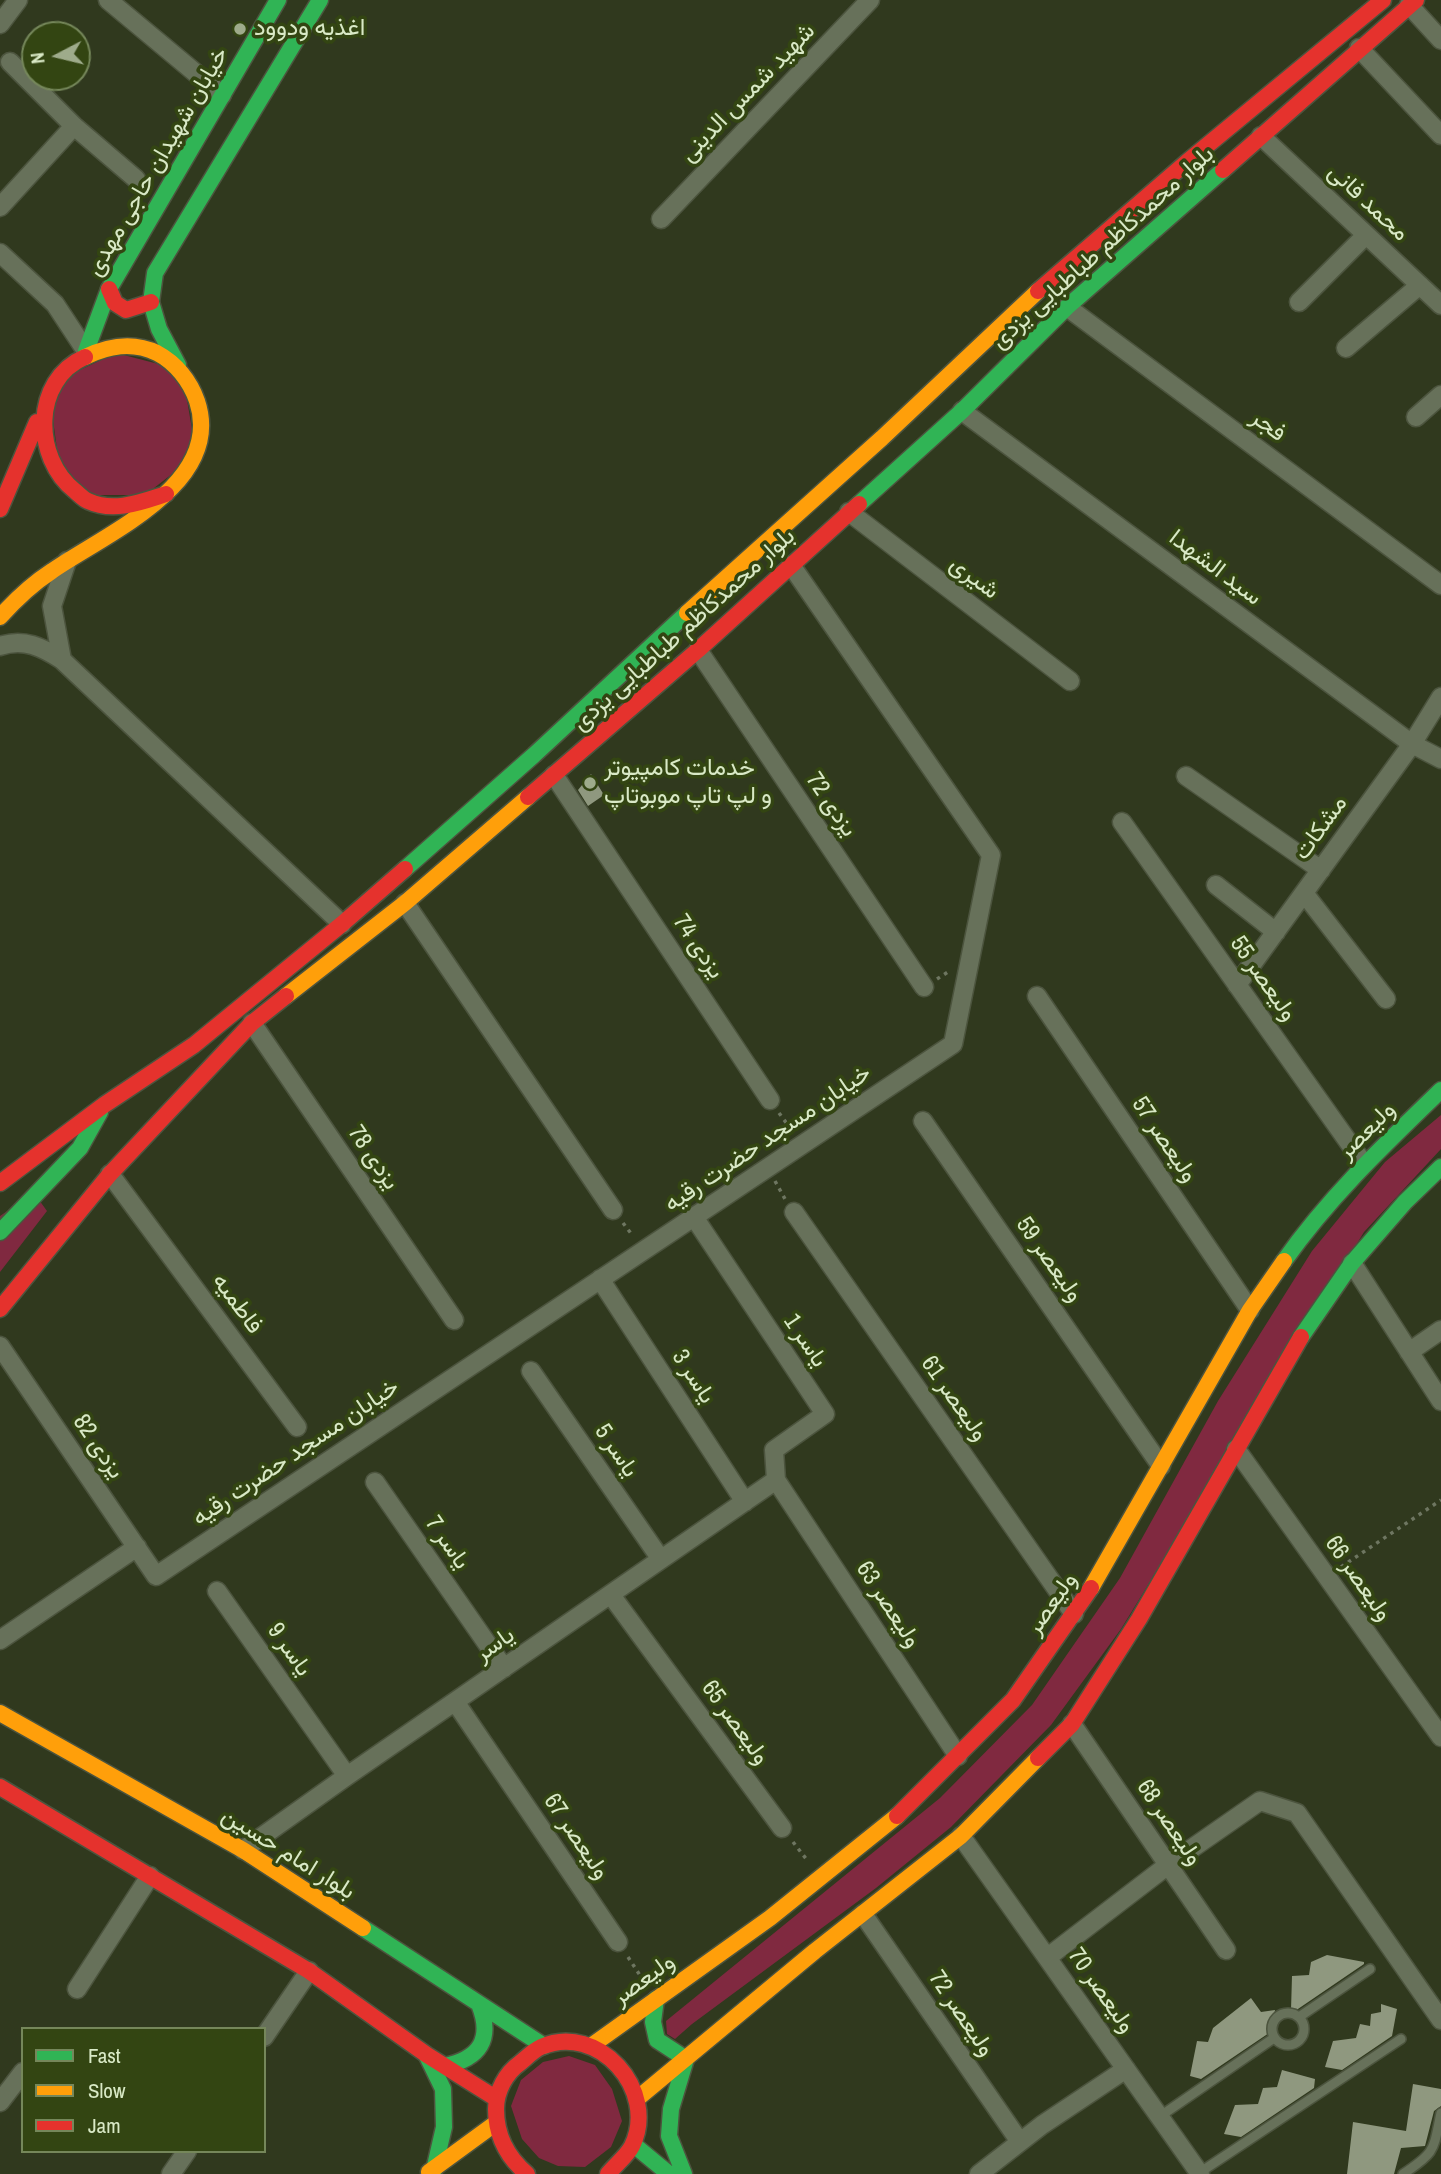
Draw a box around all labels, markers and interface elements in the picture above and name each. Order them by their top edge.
place label: اغذیه ودوود [254,15,365,43]
street label: شهید شمس الدینی [674,18,822,168]
north arrow [21,21,91,91]
marker: اغذیه ودوود [232,21,248,37]
street label: خیابان شهیدان حاجی مهدی [81,42,235,282]
text: N [24,51,51,65]
street label: بلوار محمدکاظم طباطبایی یزدی [986,140,1220,356]
street label: محمد فانی [1321,158,1415,248]
street label: فجر [1245,403,1291,449]
street label: بلوار محمدکاظم طباطبایی یزدی [567,522,801,738]
street label: سید الشهدا [1163,524,1267,612]
street label: شیری [944,550,1004,606]
place label: خدمات کامپیوتر و لپ تاپ موبوتاپ [604,755,772,811]
street label: یزدی 72 [799,767,863,843]
marker: خدمات کامپیوتر و لپ تاپ موبوتاپ [582,775,598,791]
street label: مشکات [1288,790,1354,866]
street label: یزدی 74 [666,909,730,985]
street label: ولیعصر 55 [1223,931,1303,1027]
street label: خیابان مسجد حضرت رقیه [659,1059,877,1219]
street label: ولیعصر 57 [1125,1092,1203,1188]
street label: ولیعصر [1332,1096,1402,1166]
street label: یزدی 78 [341,1120,405,1196]
street label: ولیعصر 59 [1009,1212,1089,1308]
street label: فاطمیه [205,1268,269,1340]
street label: یاسر 1 [777,1309,833,1373]
street label: یاسر 3 [665,1345,721,1409]
street label: ولیعصر 61 [914,1351,994,1447]
street label: خیابان مسجد حضرت رقیه [187,1373,405,1533]
street label: یزدی 82 [66,1409,130,1485]
street label: یاسر 5 [588,1419,644,1483]
street label: یاسر 7 [418,1511,476,1575]
street label: ولیعصر 66 [1318,1531,1398,1627]
street label: ولیعصر 63 [849,1556,927,1654]
street label: ولیعصر [1020,1567,1084,1641]
street label: یاسر 9 [260,1618,318,1682]
street label: یاسر [470,1621,520,1669]
street label: ولیعصر 65 [695,1675,775,1771]
street label: ولیعصر 68 [1130,1775,1208,1871]
street label: ولیعصر 67 [537,1789,615,1885]
street label: بلوار امام حسین [216,1801,360,1907]
street label: ولیعصر 70 [1061,1943,1141,2039]
street label: ولیعصر [607,1948,681,2012]
street label: ولیعصر 72 [922,1966,1000,2062]
legend [21,2027,266,2153]
text: Fast [88,2041,121,2070]
text: Slow [88,2076,125,2105]
text: Jam [88,2111,121,2140]

